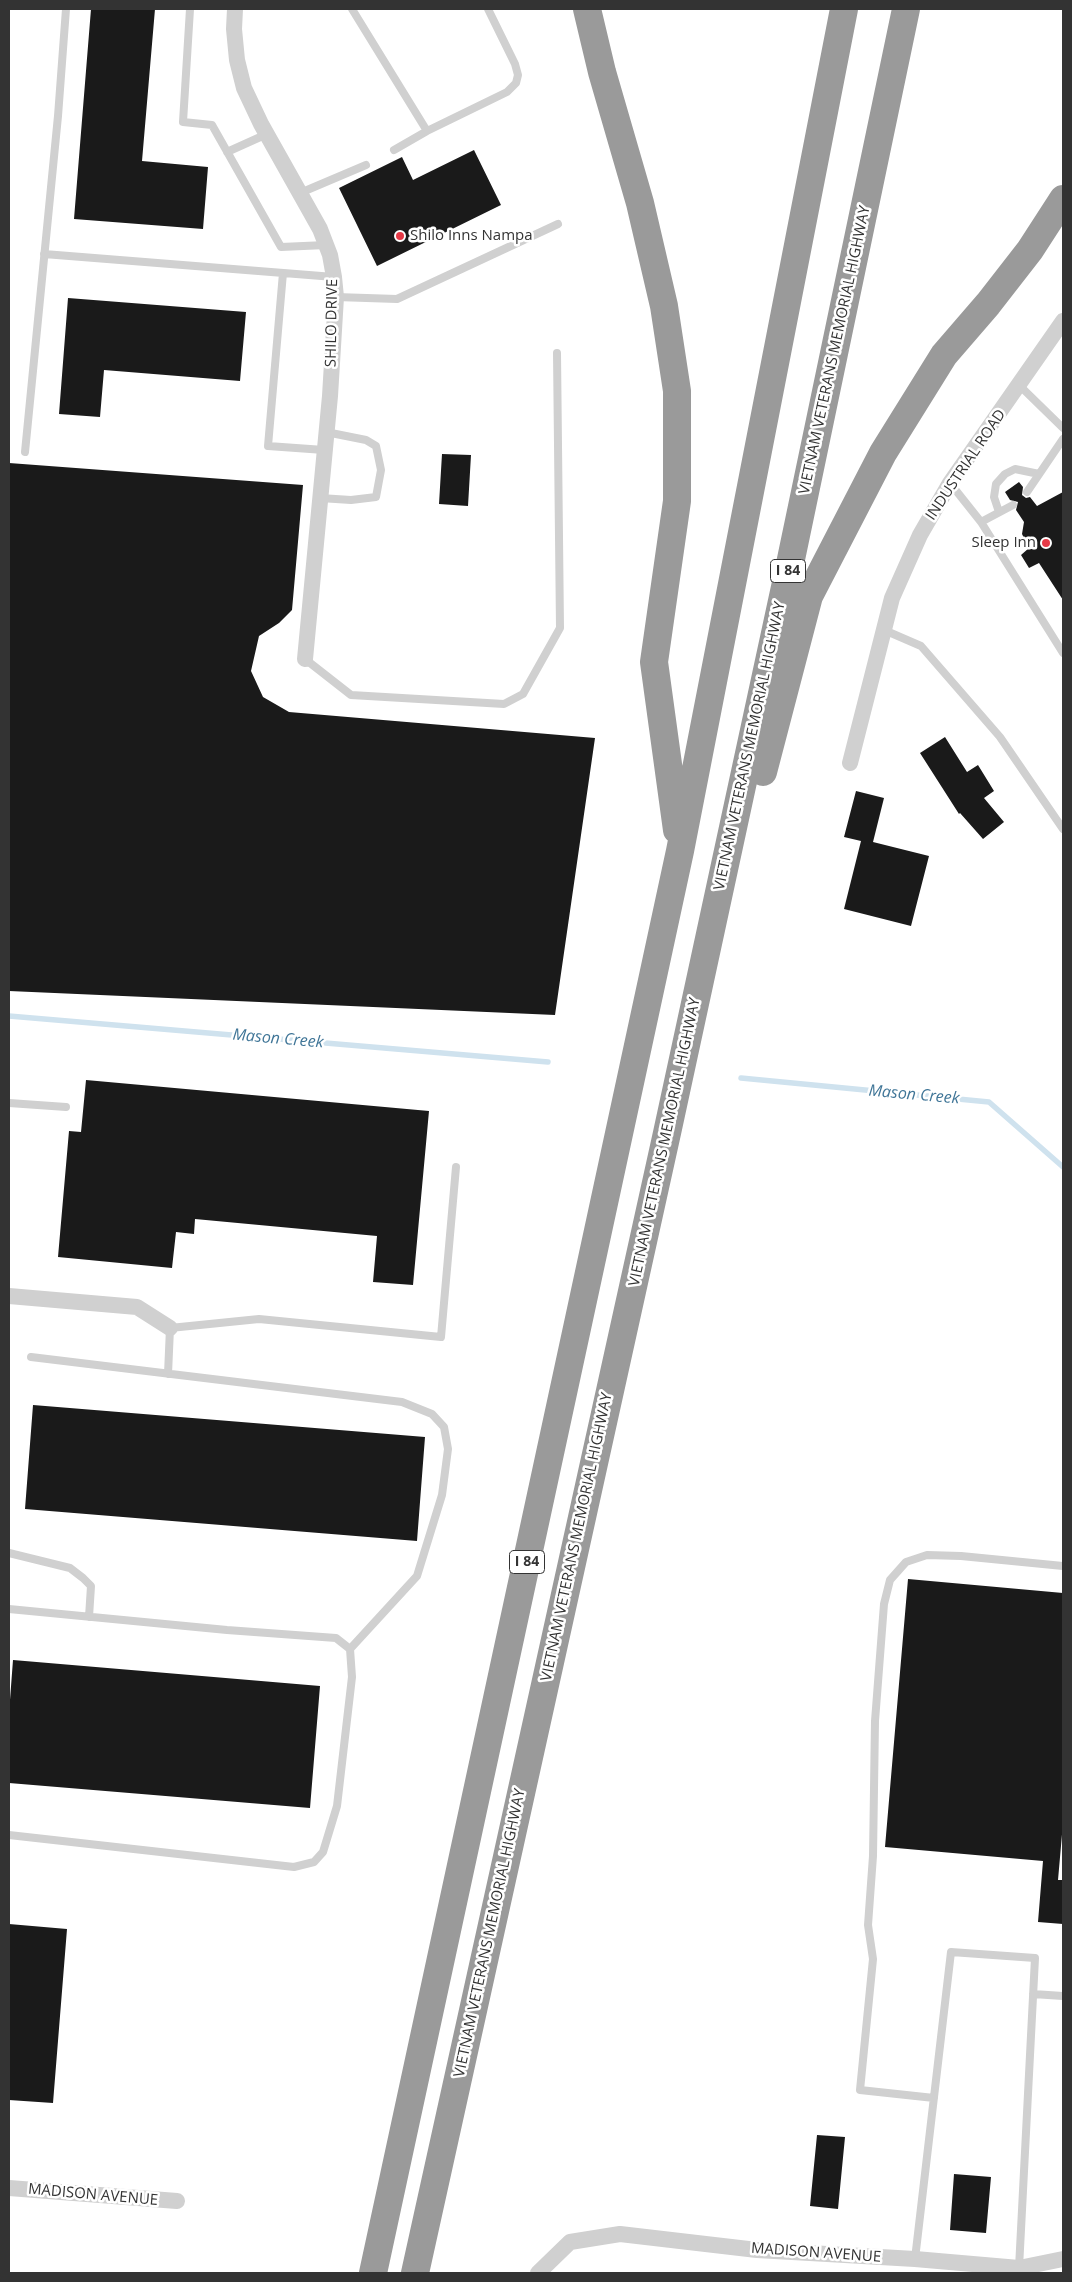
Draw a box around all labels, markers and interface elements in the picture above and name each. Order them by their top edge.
street label: VIETNAM VETERANS MEMORIAL HIGHWAY [796,204,874,496]
place label: Shilo Inns Nampa [410,227,533,245]
marker: Shilo Inns Nampa [394,230,406,242]
street label: SHILO DRIVE [322,279,342,367]
street label: INDUSTRIAL ROAD [922,406,1010,524]
place label: Sleep Inn [971,534,1036,552]
marker: Sleep Inn [1040,537,1052,549]
road number: I 84 [770,560,806,582]
street label: VIETNAM VETERANS MEMORIAL HIGHWAY [711,600,789,892]
street label: VIETNAM VETERANS MEMORIAL HIGHWAY [626,996,704,1288]
water label: Mason Creek [232,1025,324,1053]
water label: Mason Creek [868,1081,960,1109]
street label: VIETNAM VETERANS MEMORIAL HIGHWAY [538,1391,616,1683]
road number: I 84 [510,1550,544,1574]
street label: VIETNAM VETERANS MEMORIAL HIGHWAY [451,1787,529,2079]
street label: MADISON AVENUE [27,2180,159,2210]
street label: MADISON AVENUE [750,2239,882,2267]

